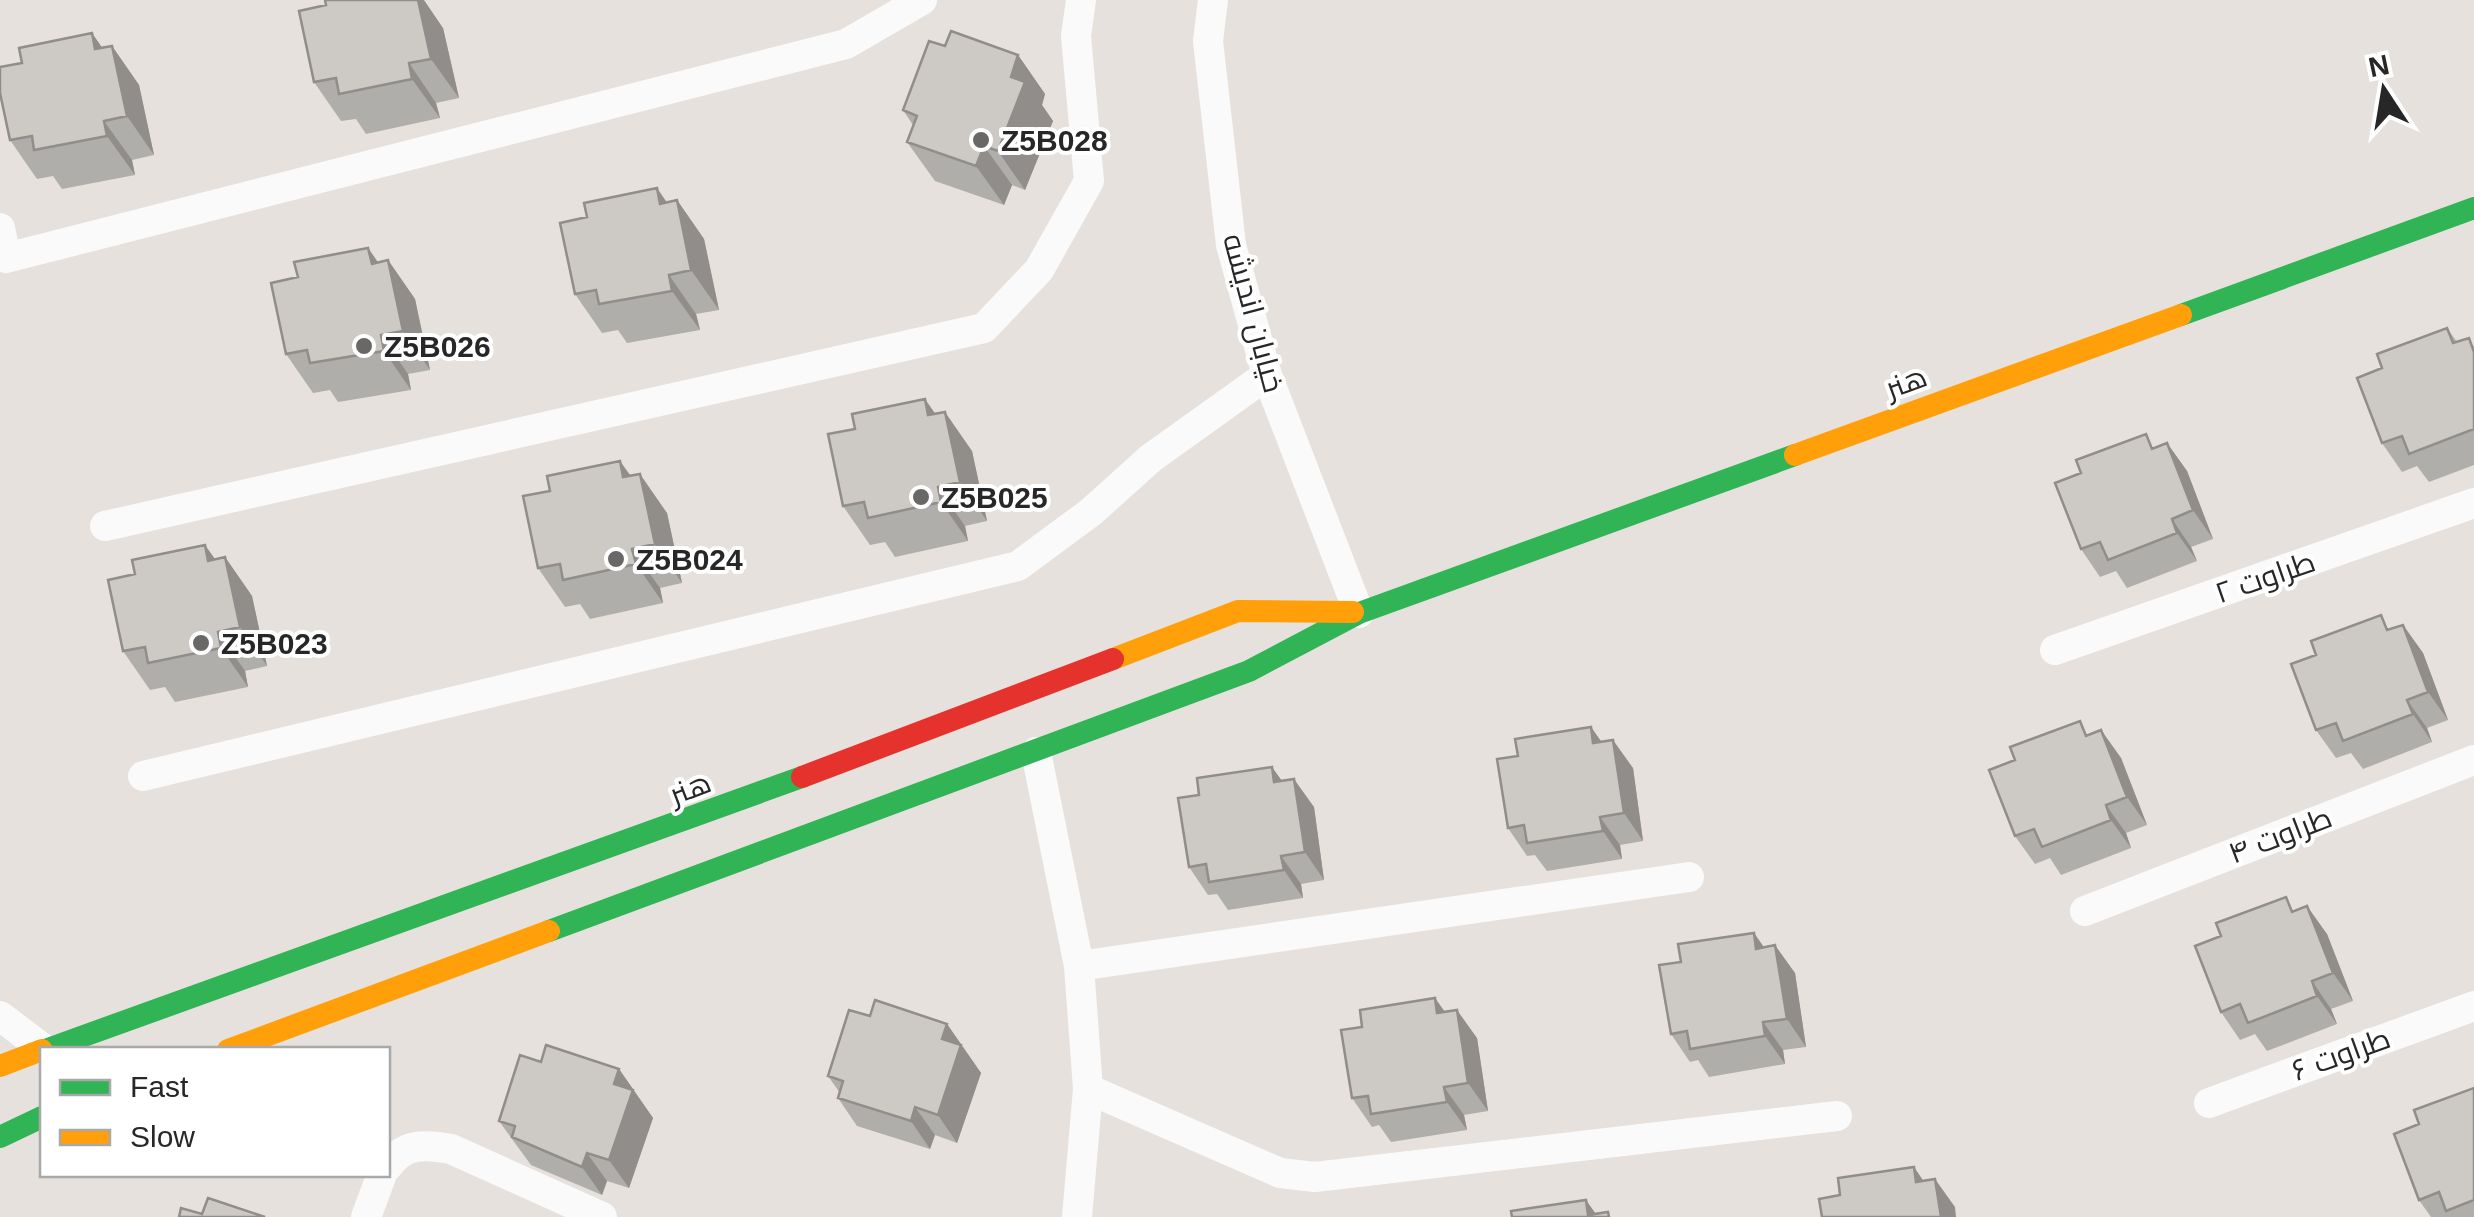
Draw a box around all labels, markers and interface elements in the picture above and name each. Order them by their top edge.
north arrow [2334,40,2434,140]
text: N [2366,49,2392,83]
place label: Z5B028 [1001,124,1108,157]
marker: Z5B028 [970,129,992,151]
street label: خیابان اندیشه [1216,230,1291,396]
place label: Z5B026 [384,330,491,363]
marker: Z5B026 [353,335,375,357]
street label: هنر [1879,359,1932,406]
place label: Z5B025 [941,481,1048,514]
marker: Z5B025 [910,486,932,508]
place label: Z5B024 [636,543,743,576]
street label: طراوت ۲ [2211,545,2320,610]
marker: Z5B024 [605,548,627,570]
place label: Z5B023 [221,627,328,660]
marker: Z5B023 [190,632,212,654]
street label: هنر [663,765,716,813]
street label: طراوت ۴ [2224,800,2337,871]
street label: طراوت ۶ [2287,1021,2395,1088]
legend [40,1047,390,1177]
text: Fast [130,1070,189,1103]
text: Slow [130,1120,195,1153]

